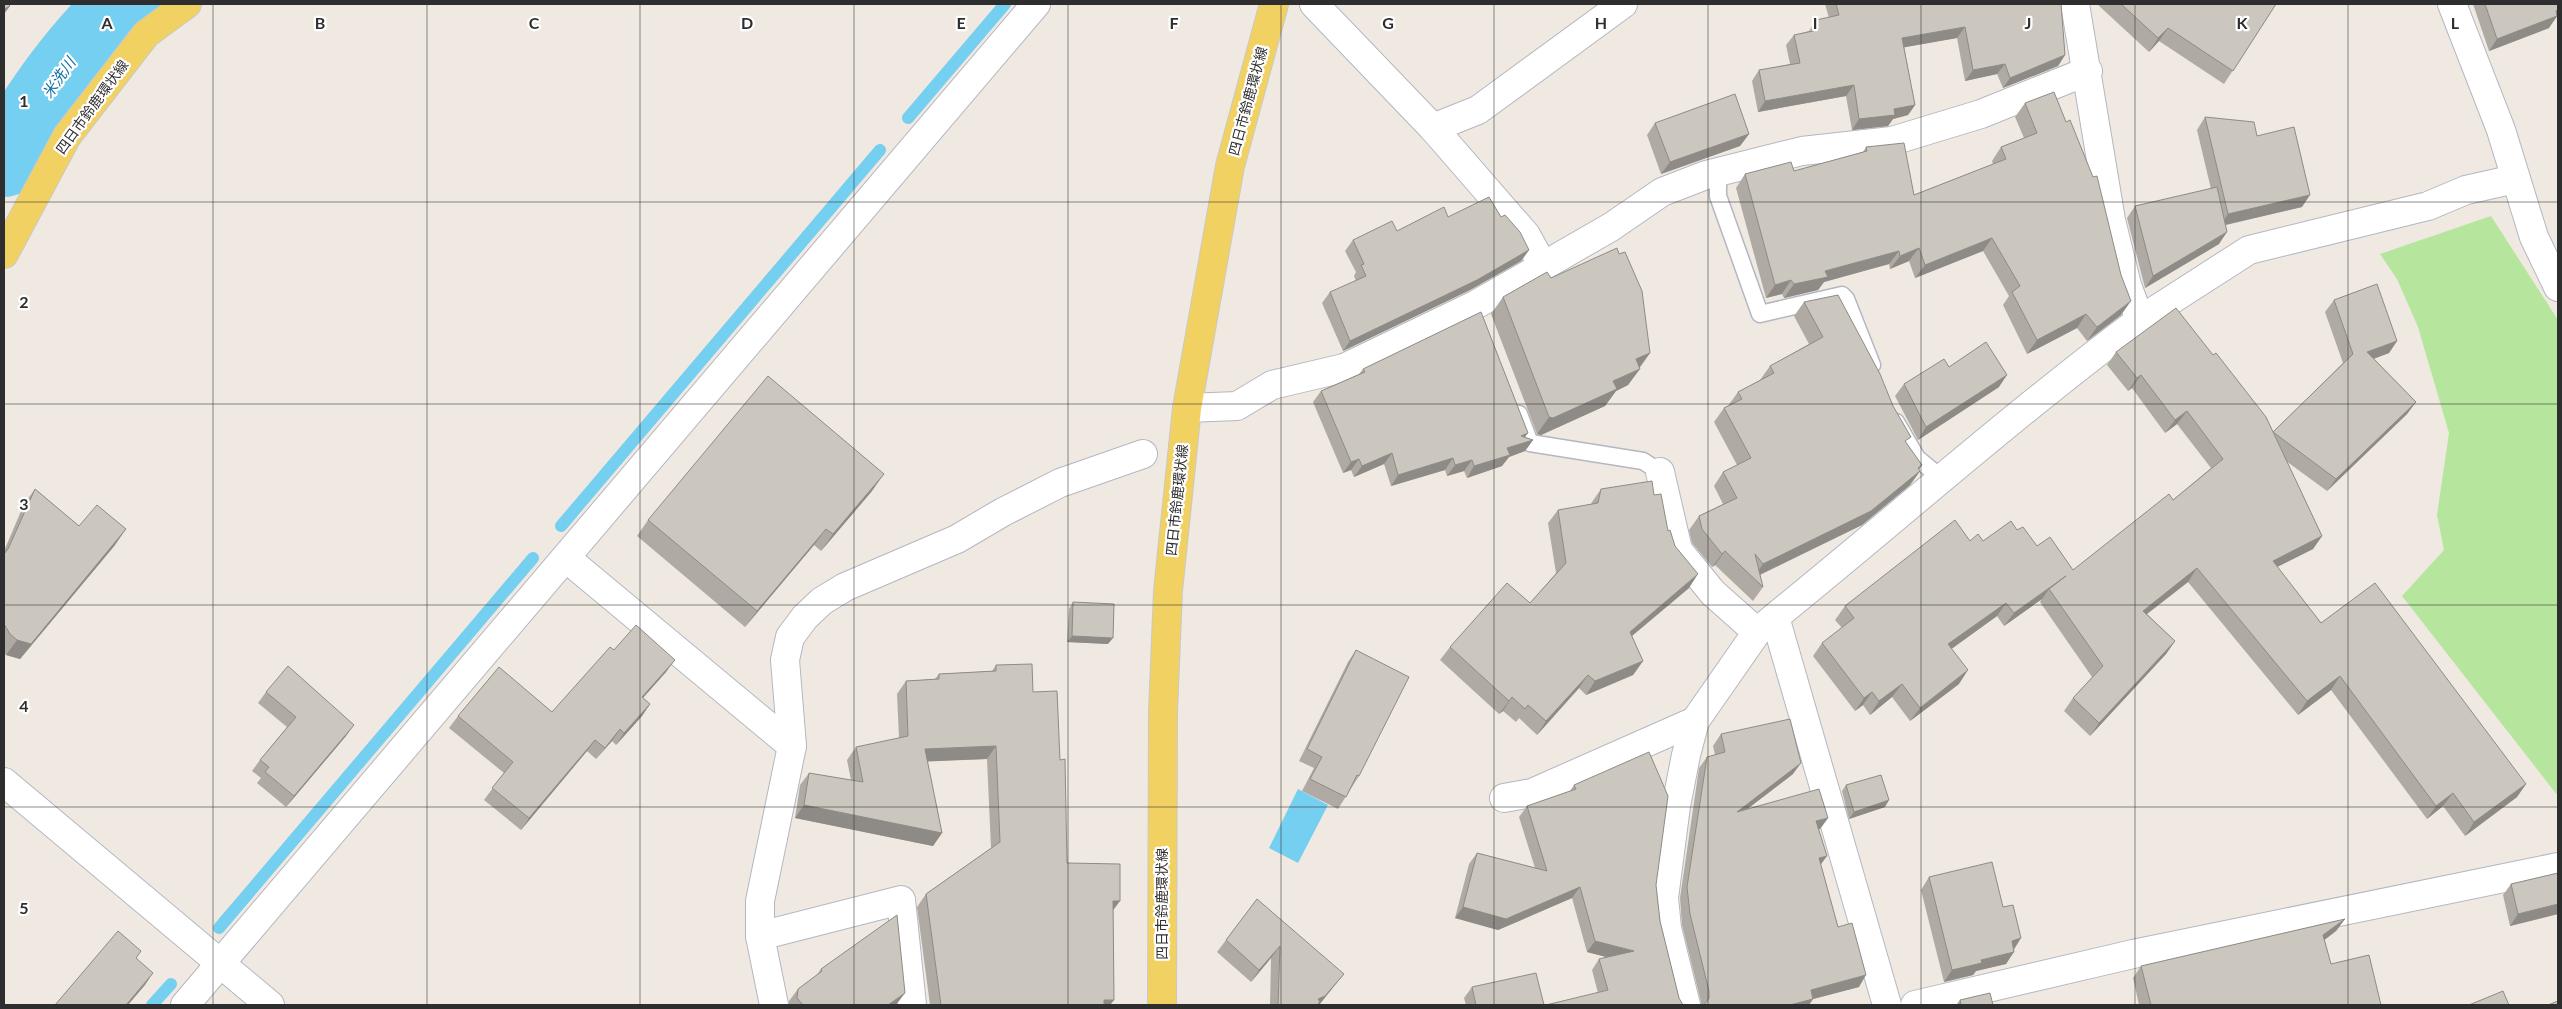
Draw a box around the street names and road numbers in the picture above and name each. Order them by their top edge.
street label: 四日市鈴鹿環状線 [1225,45,1270,157]
street label: 四日市鈴鹿環状線 [52,56,131,157]
street label: 四日市鈴鹿環状線 [1162,443,1191,557]
street label: 四日市鈴鹿環状線 [1153,848,1170,960]

